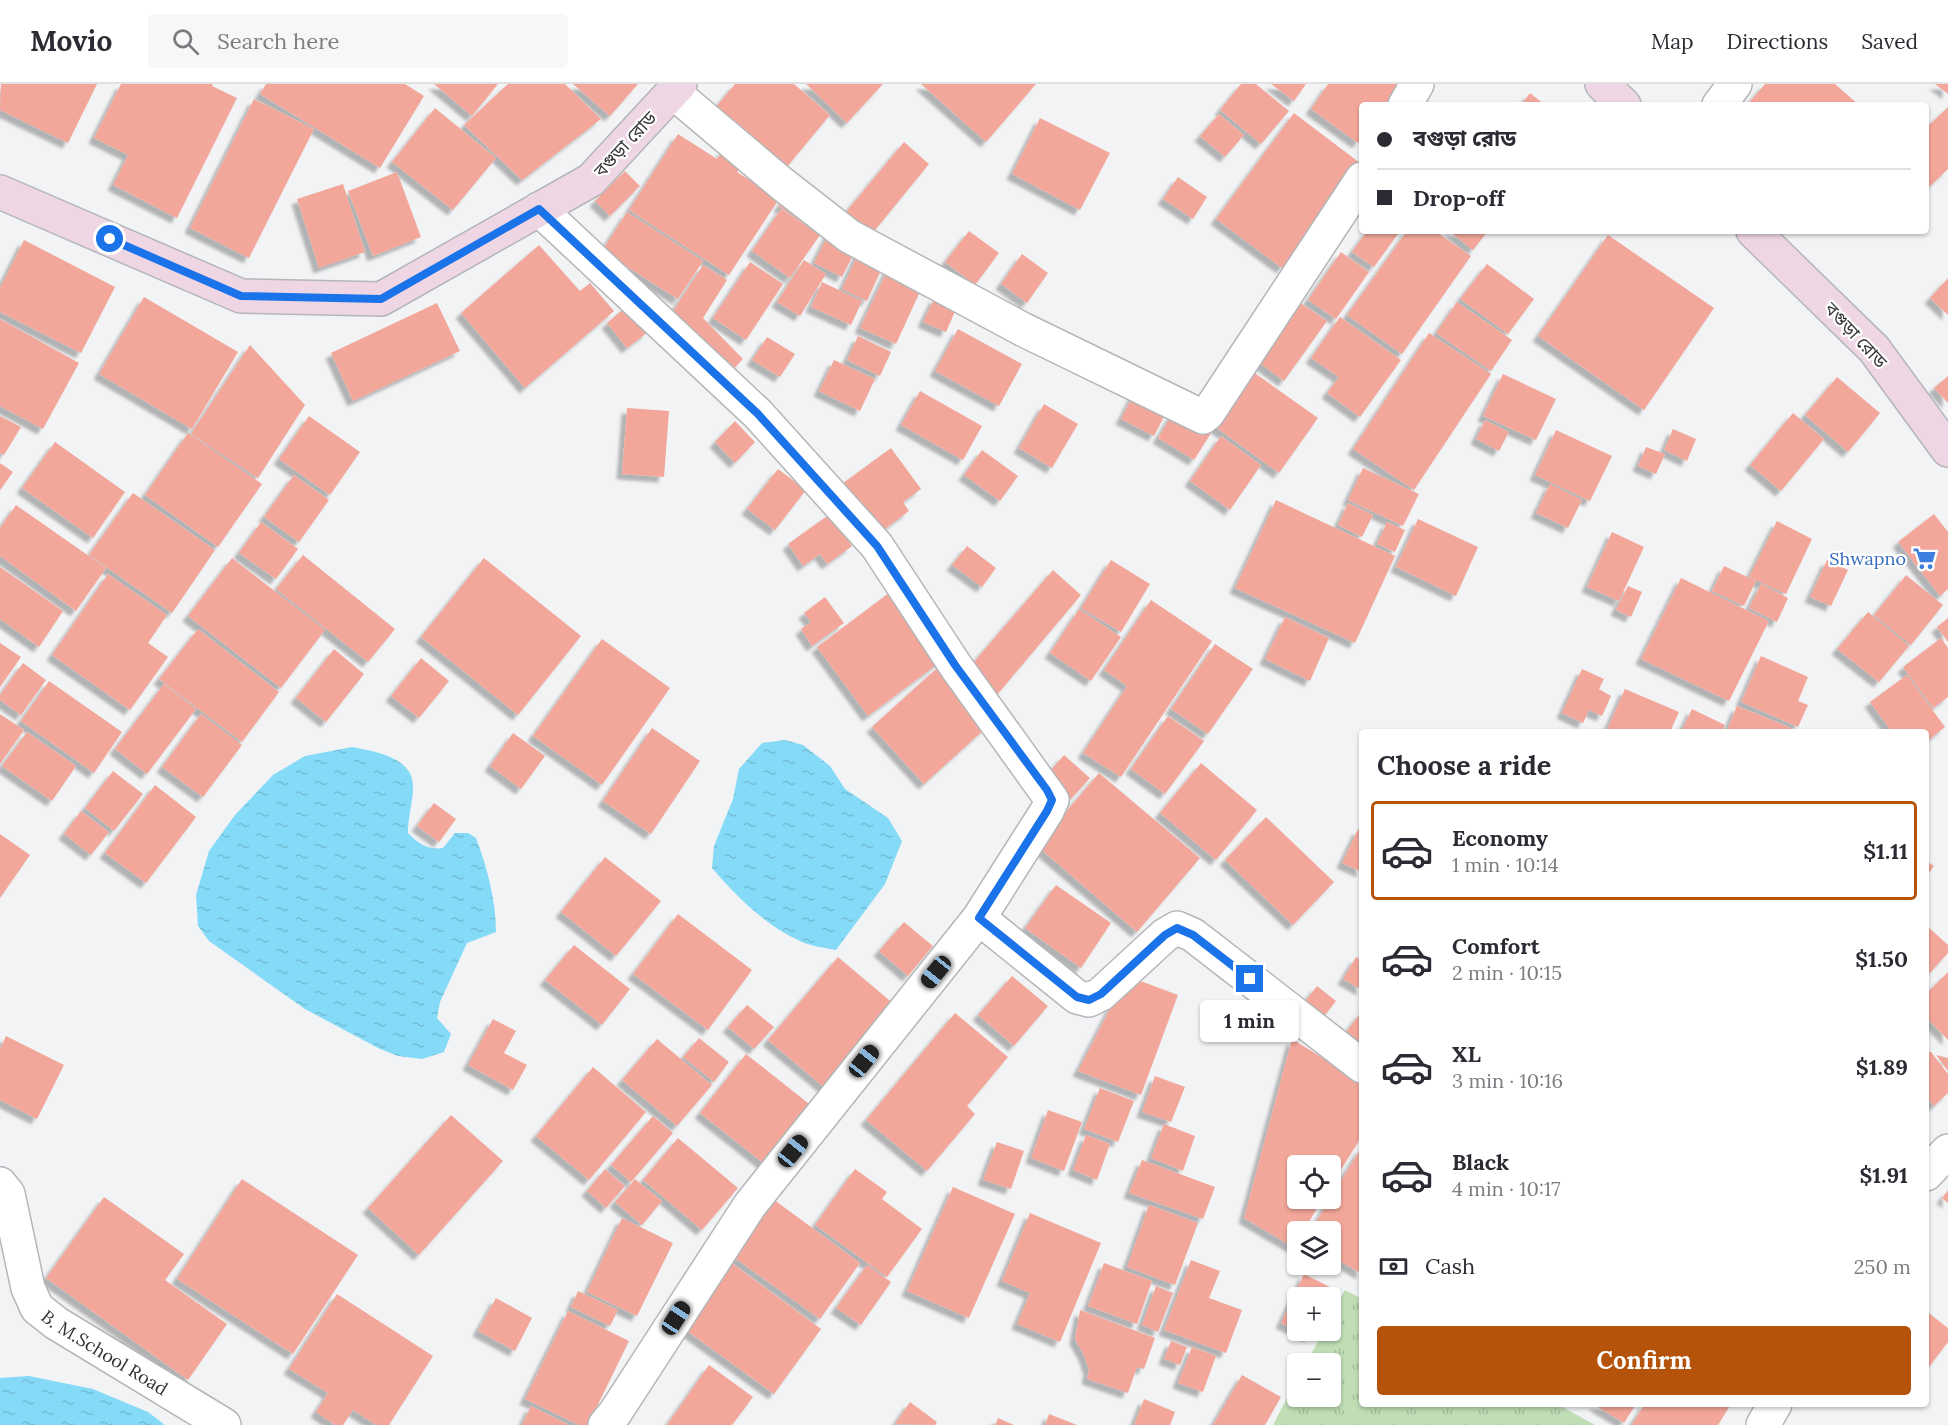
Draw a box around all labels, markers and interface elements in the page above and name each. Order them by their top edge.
search box [148,14,568,68]
text: Movio [30,23,112,59]
icon: search [169,25,202,58]
text: Search here [217,27,339,55]
text: Map [1651,28,1694,55]
text: Directions [1727,28,1828,55]
text: Saved [1861,28,1918,55]
street label: বগুড়া রোড [588,106,661,182]
text: বগুড়া রোড [1413,124,1516,152]
text: Drop-off [1413,184,1505,212]
route start [96,225,123,252]
street label: বগুড়া রোড [1819,297,1892,373]
supermarket icon: Shwapno [1911,545,1937,571]
place label: Shwapno [1829,547,1906,570]
text: Choose a ride [1377,748,1551,782]
icon: car [1380,824,1434,878]
text: Economy [1452,824,1548,852]
text: $1.11 [1863,837,1908,865]
text: 1 min · 10:14 [1452,852,1559,877]
icon: car [1380,932,1434,986]
text: Comfort [1452,932,1540,960]
text: $1.50 [1855,945,1908,973]
car [918,952,954,992]
text: 2 min · 10:15 [1452,960,1562,985]
route end [1236,965,1263,992]
callout: 1 min [1200,1000,1300,1042]
text: 1 min [1224,1008,1275,1033]
icon: car [1380,1040,1434,1094]
text: XL [1452,1040,1481,1068]
car [846,1041,882,1081]
text: $1.89 [1856,1053,1908,1081]
text: 3 min · 10:16 [1452,1068,1563,1093]
car [775,1131,811,1171]
icon: car [1380,1148,1434,1202]
text: Black [1452,1148,1509,1176]
map controls [1287,1155,1341,1407]
button: locate [1287,1155,1341,1209]
text: $1.91 [1859,1161,1908,1189]
text: 4 min · 10:17 [1452,1176,1560,1201]
button: layers [1287,1221,1341,1275]
icon: cash [1377,1250,1410,1283]
text: Cash [1425,1252,1475,1280]
text: 250 m [1854,1254,1911,1279]
button: + [1287,1287,1341,1341]
car [659,1298,693,1338]
street label: B. M.School Road [37,1305,173,1400]
button: Confirm [1377,1326,1911,1395]
button: − [1287,1353,1341,1407]

